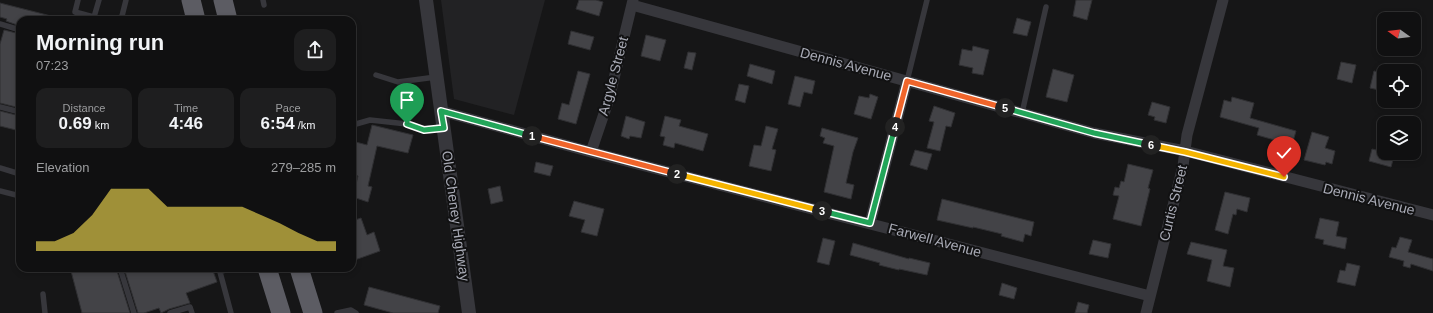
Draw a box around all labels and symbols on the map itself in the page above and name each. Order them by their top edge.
north arrow [1377,12,1421,56]
street label: Argyle Street [595,35,631,117]
street label: Dennis Avenue [799,44,894,84]
pin [390,83,424,124]
pin: 5 [995,98,1015,118]
pin: 4 [885,117,905,137]
pin: 1 [522,126,542,146]
pin: 6 [1141,135,1161,155]
pin [1267,136,1301,177]
street label: Old Cheney Highway [439,150,473,282]
street label: Curtis Street [1156,163,1190,243]
pin: 2 [667,164,687,184]
street label: Dennis Avenue [1321,180,1417,218]
pin: 3 [812,201,832,221]
street label: Farwell Avenue [887,220,983,260]

